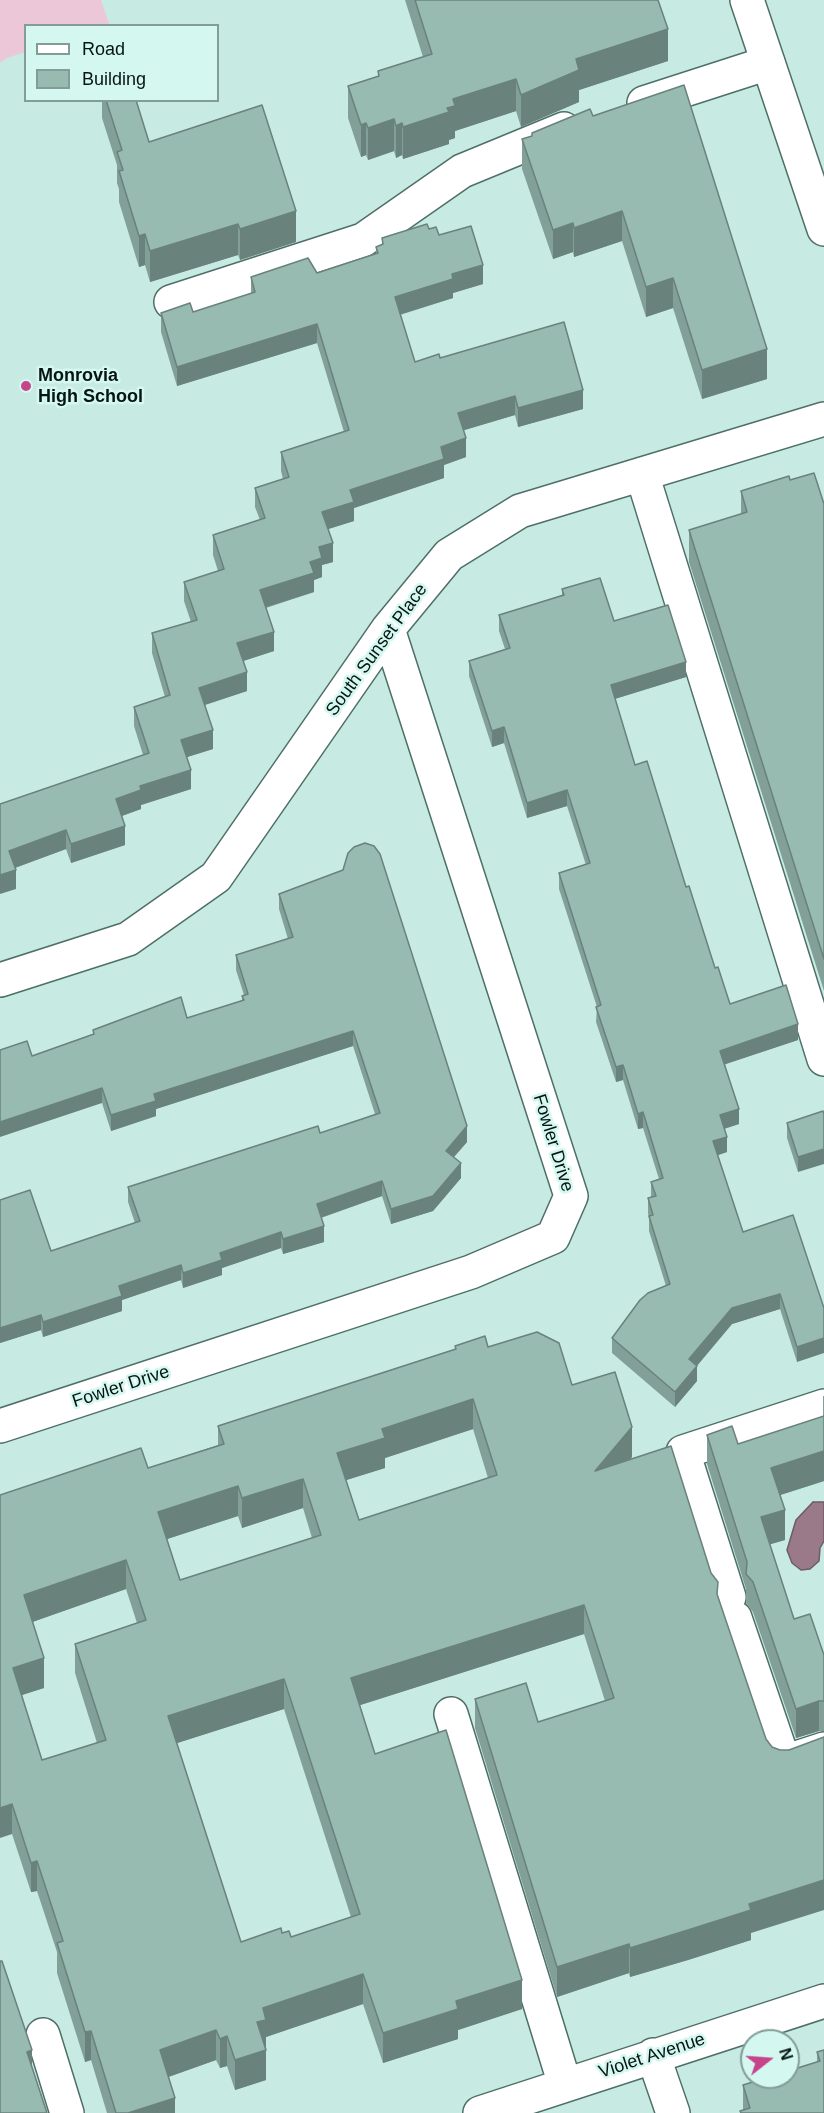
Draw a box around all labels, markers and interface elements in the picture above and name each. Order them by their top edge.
legend [24,24,219,102]
text: Road [82,39,125,59]
text: Building [82,69,146,89]
place label: Monrovia High School [38,365,143,407]
marker: Monrovia High School [19,379,33,393]
street label: South Sunset Place [322,580,432,720]
street label: Fowler Drive [528,1092,578,1194]
street label: Fowler Drive [70,1361,172,1413]
street label: Violet Avenue [596,2029,708,2083]
north arrow [740,2029,800,2089]
text: N [776,2046,796,2062]

